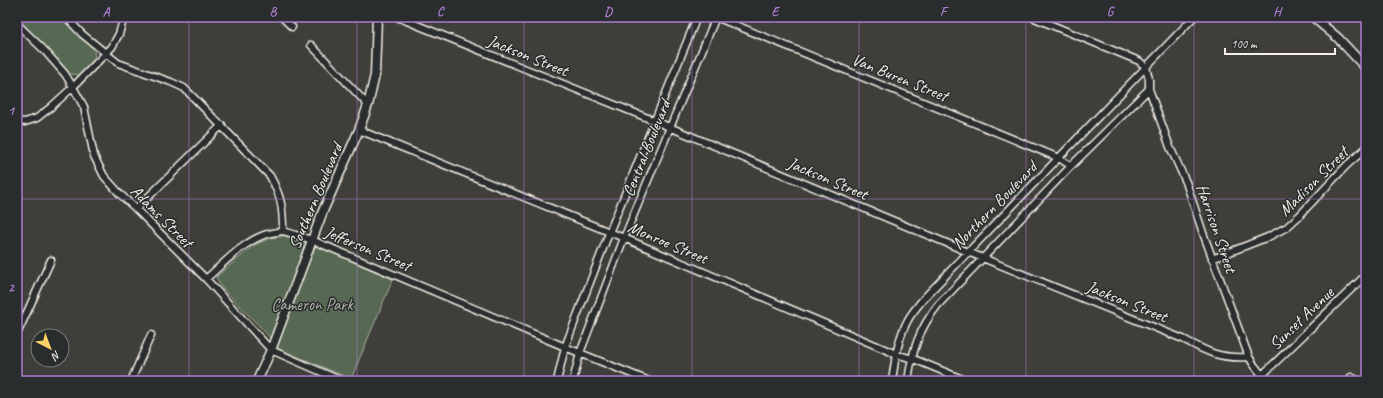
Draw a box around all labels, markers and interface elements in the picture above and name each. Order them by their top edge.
text: A [103,4,111,20]
text: B [270,4,278,20]
text: C [437,4,445,20]
text: D [604,4,613,20]
text: E [772,4,781,20]
text: F [940,4,949,20]
text: G [1107,4,1115,20]
text: H [1273,4,1283,20]
street label: Jackson Street [484,29,573,82]
scale bar [1225,30,1335,56]
text: 100 m [1231,36,1258,52]
street label: Van Buren Street [849,49,953,107]
street label: Central Boulevard [618,94,676,199]
text: 1 [8,103,16,119]
street label: Southern Boulevard [284,137,348,252]
street label: Madison Street [1274,140,1354,221]
street label: Jackson Street [784,152,873,206]
street label: Northern Boulevard [947,155,1043,254]
street label: Adams Street [126,181,199,254]
street label: Harrison Street [1192,181,1242,278]
street label: Monroe Street [625,216,713,270]
street label: Jefferson Street [321,221,416,277]
street label: Jackson Street [1083,275,1172,328]
text: 2 [8,280,15,296]
street label: Sunset Avenue [1265,281,1339,354]
park label: Cameron Park [271,294,354,315]
north arrow [30,328,70,368]
text: N [48,348,64,364]

